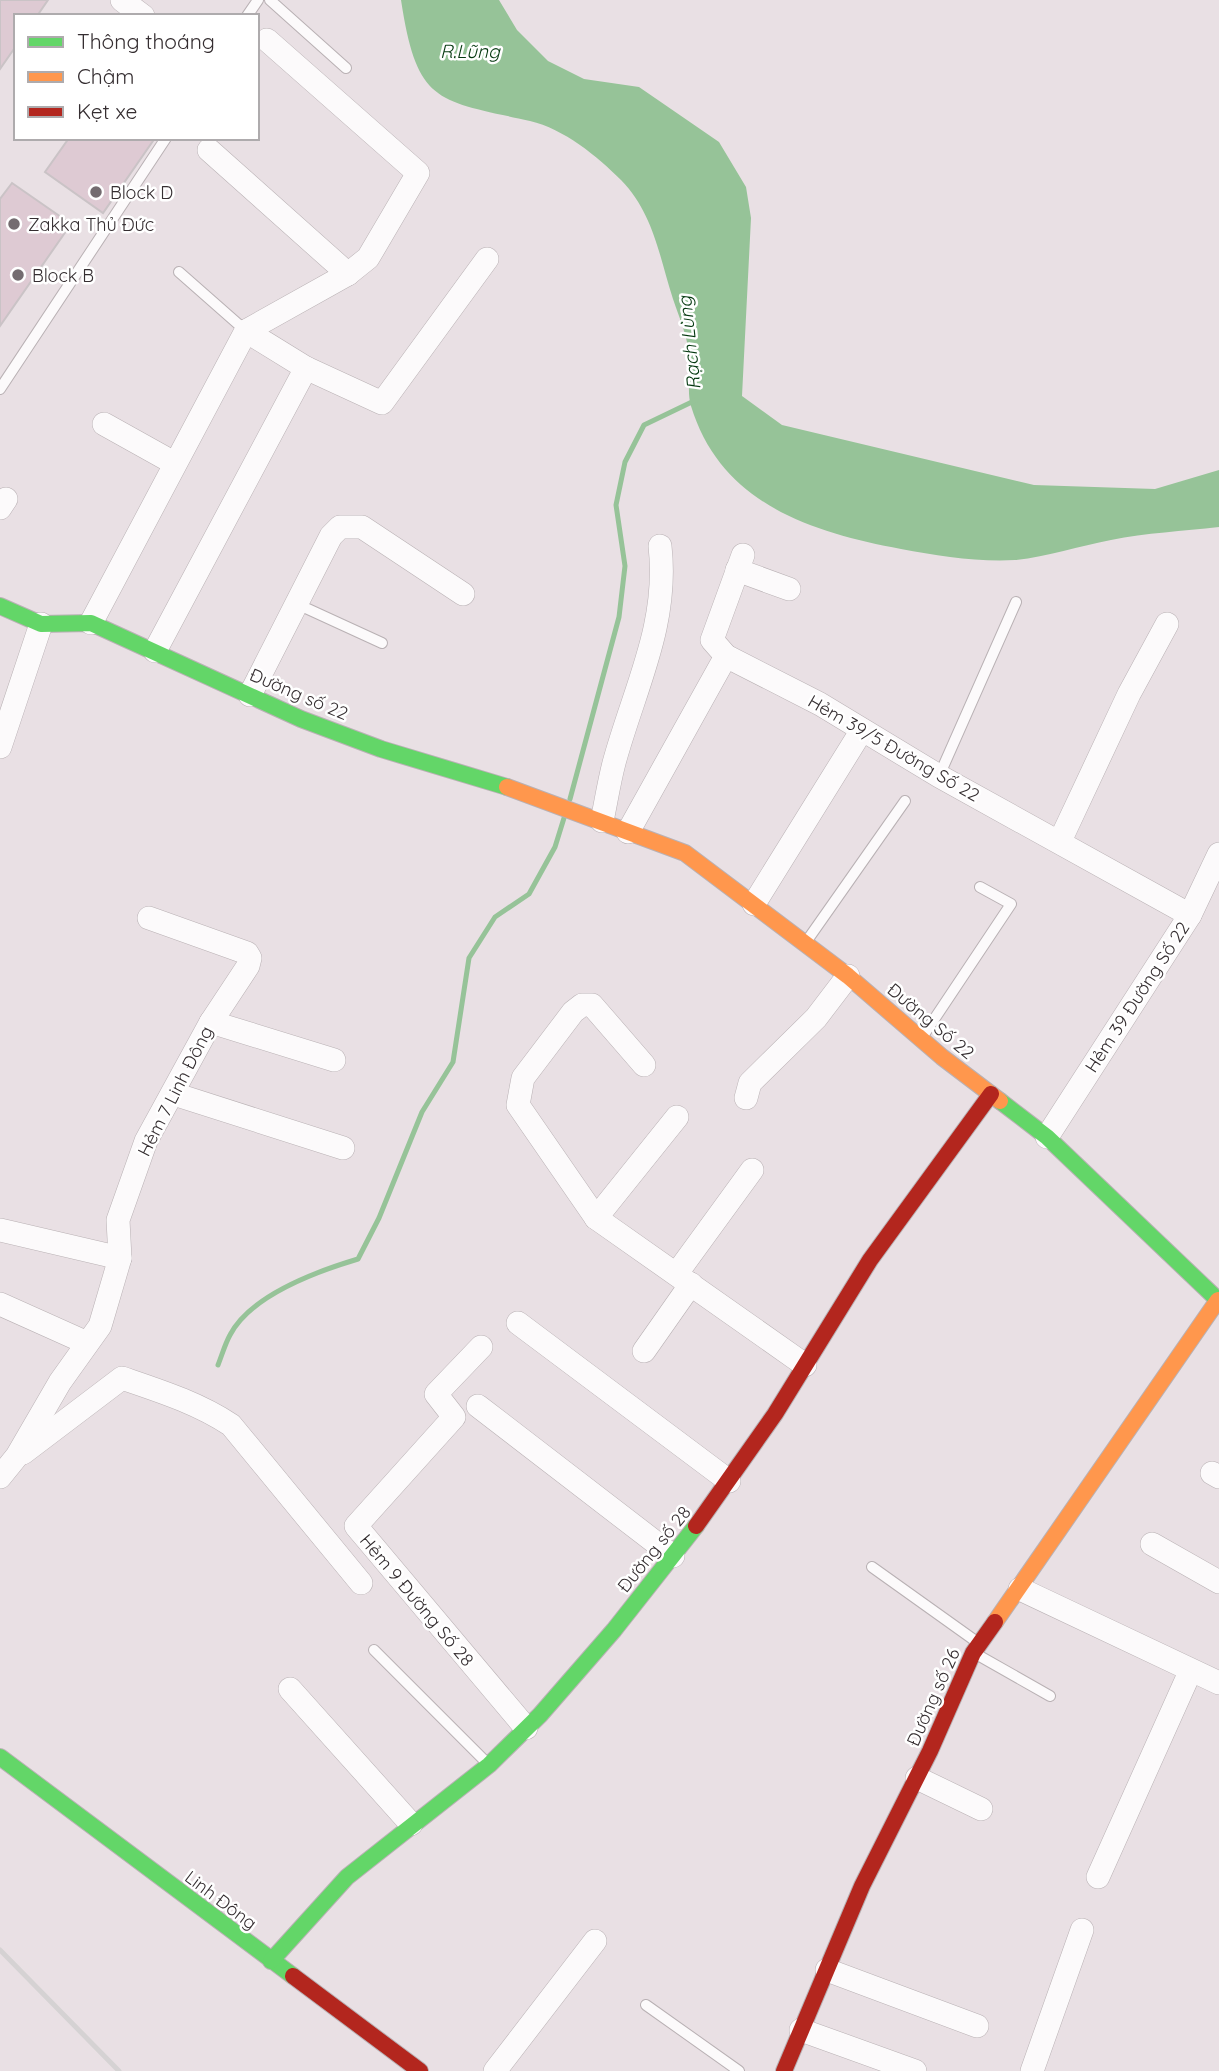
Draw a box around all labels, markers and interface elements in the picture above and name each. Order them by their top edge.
legend [14,14,259,140]
text: Thông thoáng [77,28,215,54]
water label: R.Lũng [440,39,501,63]
text: Chậm [77,63,135,89]
text: Kẹt xe [77,98,137,124]
place label: Block D [110,181,173,204]
marker: Block D [88,184,104,200]
place label: Zakka Thủ Đức [28,213,154,236]
marker: Zakka Thủ Đức [6,216,22,232]
place label: Block B [32,264,94,287]
marker: Block B [10,267,26,283]
water label: Rạch Lùng [672,294,706,391]
street label: Đường số 22 [246,663,352,725]
street label: Hẻm 39/5 Đường Số 22 [804,689,984,807]
street label: Hẻm 39 Đường Số 22 [1080,917,1194,1077]
street label: Đường Số 22 [883,978,979,1064]
street label: Hẻm 7 Linh Đông [132,1022,218,1160]
street label: Đường số 28 [612,1501,696,1597]
street label: Hẻm 9 Đường Số 28 [355,1529,479,1671]
street label: Đường số 26 [901,1644,965,1749]
street label: Linh Đông [180,1865,262,1935]

